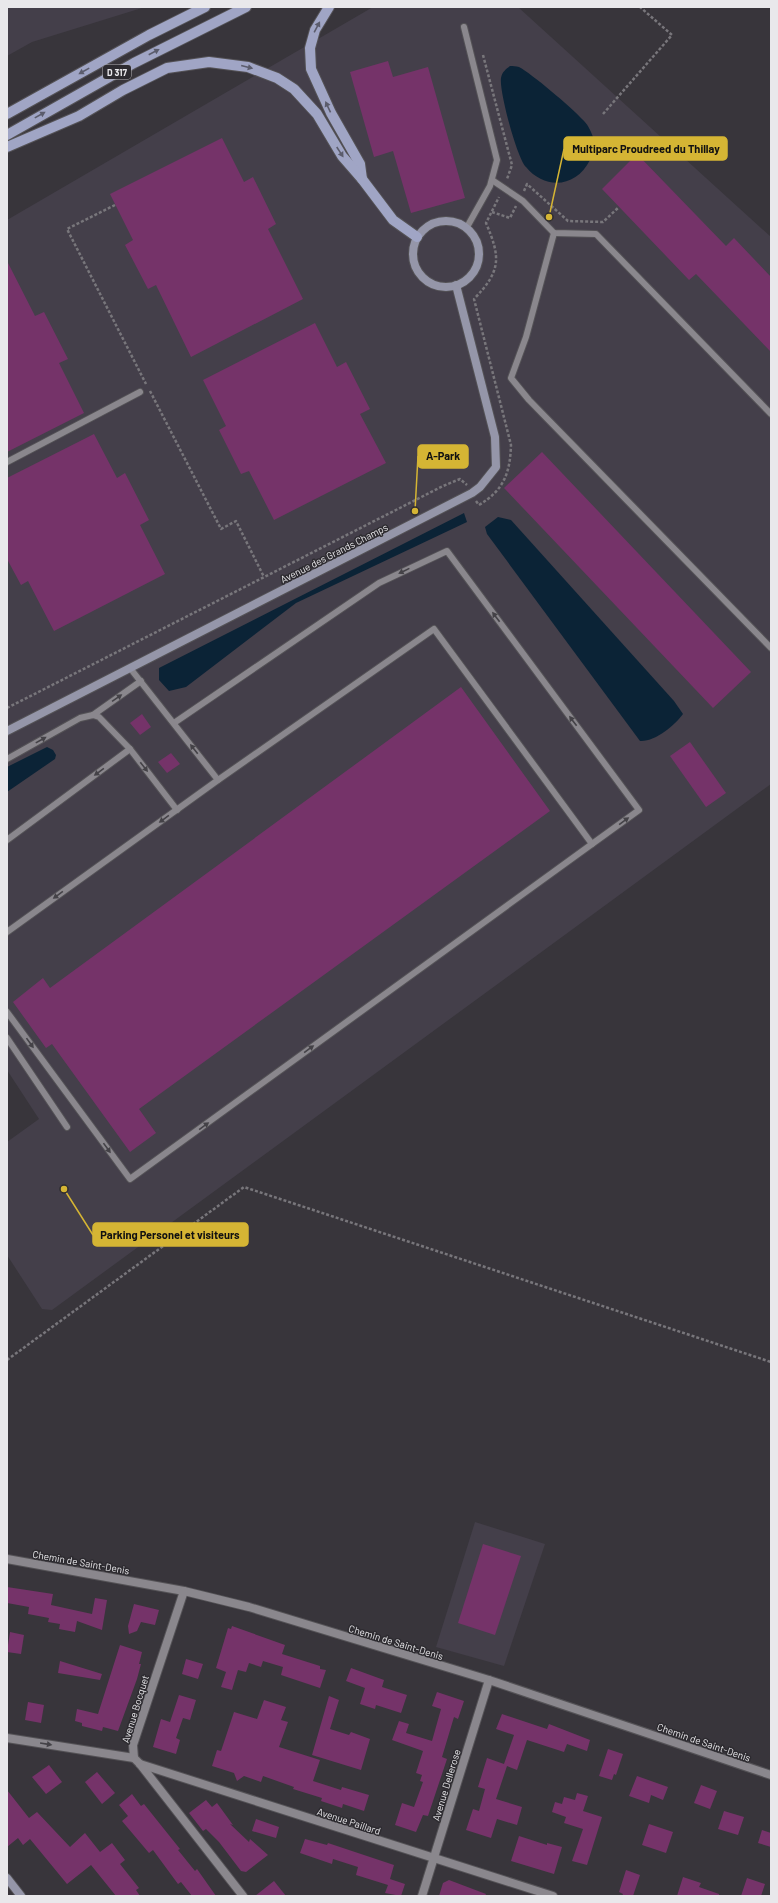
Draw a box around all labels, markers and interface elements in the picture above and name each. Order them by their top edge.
one-way arrow [314,21,321,32]
one-way arrow [149,49,160,55]
road number: D 317 [103,65,131,79]
one-way arrow [241,65,254,71]
one-way arrow [78,67,90,74]
one-way arrow [325,101,331,112]
one-way arrow [35,111,46,118]
callout: Multiparc Proudreed du Thillay [564,137,727,160]
text: Multiparc Proudreed du Thillay [572,142,720,155]
one-way arrow [336,146,343,158]
callout: A-Park [418,445,468,468]
text: A-Park [426,449,460,462]
street label: Avenue des Grands Champs [278,521,390,585]
one-way arrow [398,568,410,574]
one-way arrow [492,612,500,622]
one-way arrow [112,694,122,702]
one-way arrow [569,716,578,727]
one-way arrow [35,737,47,743]
one-way arrow [190,744,199,755]
one-way arrow [140,762,149,773]
one-way arrow [93,768,104,776]
one-way arrow [159,815,169,823]
one-way arrow [618,817,629,826]
one-way arrow [53,891,64,899]
one-way arrow [26,1038,34,1048]
one-way arrow [304,1045,314,1053]
one-way arrow [198,1121,209,1130]
one-way arrow [103,1143,111,1153]
callout: Parking Personel et visiteurs [93,1223,248,1246]
text: Parking Personel et visiteurs [100,1228,240,1241]
street label: Chemin de Saint-Denis [32,1548,131,1576]
street label: Chemin de Saint-Denis [347,1622,445,1662]
street label: Avenue Bocquet [119,1673,151,1744]
street label: Chemin de Saint-Denis [656,1720,753,1764]
one-way arrow [39,1741,52,1747]
street label: Avenue Dellerose [429,1748,463,1822]
street label: Avenue Paillard [316,1805,382,1837]

